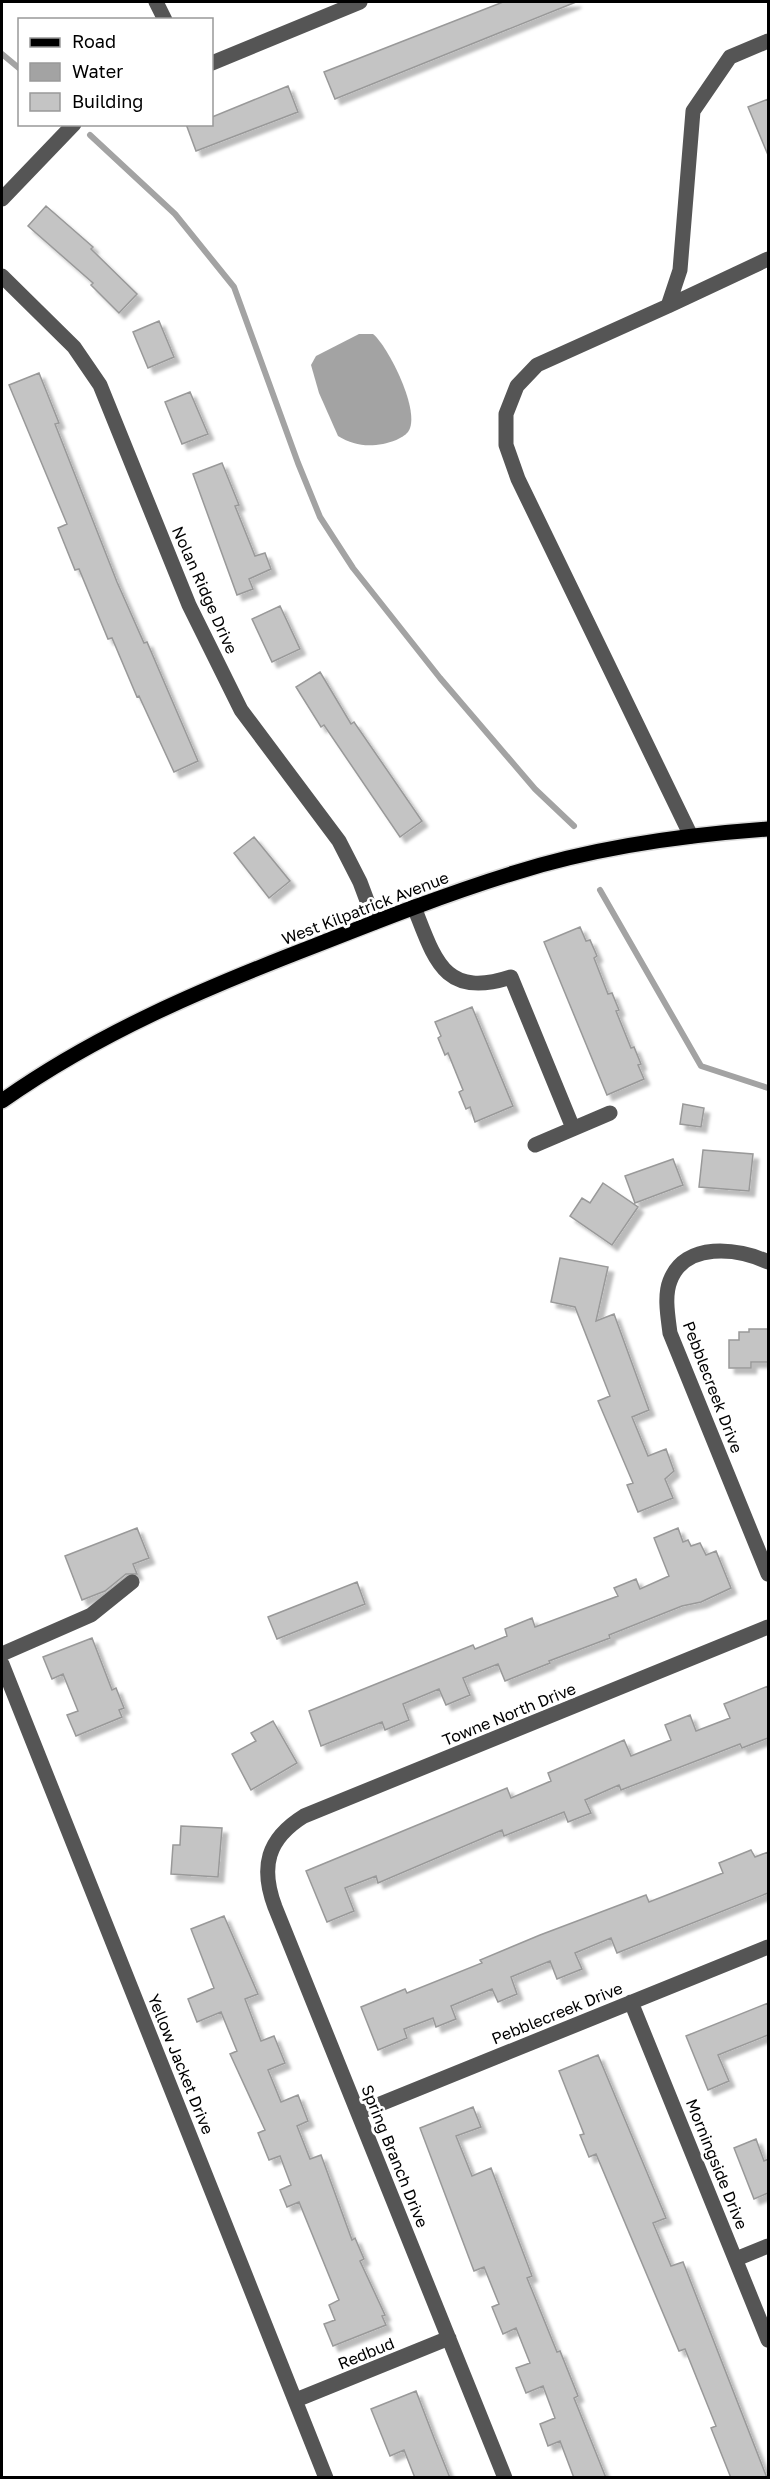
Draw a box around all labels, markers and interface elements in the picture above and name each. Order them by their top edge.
legend [18,18,213,126]
text: Road [72,30,116,52]
text: Water [72,60,123,82]
text: Building [72,90,143,112]
street label: Nolan Ridge Drive [168,523,242,657]
street label: West Kilpatrick Avenue [279,867,451,949]
street label: Pebblecreek Drive [679,1318,747,1456]
street label: Towne North Drive [439,1678,579,1750]
street label: Pebblecreek Drive [489,1978,625,2048]
street label: Yellow Jacket Drive [144,1991,218,2137]
street label: Spring Branch Drive [357,2082,433,2230]
street label: Morningside Drive [682,2096,752,2232]
street label: Redbud [335,2333,397,2373]

